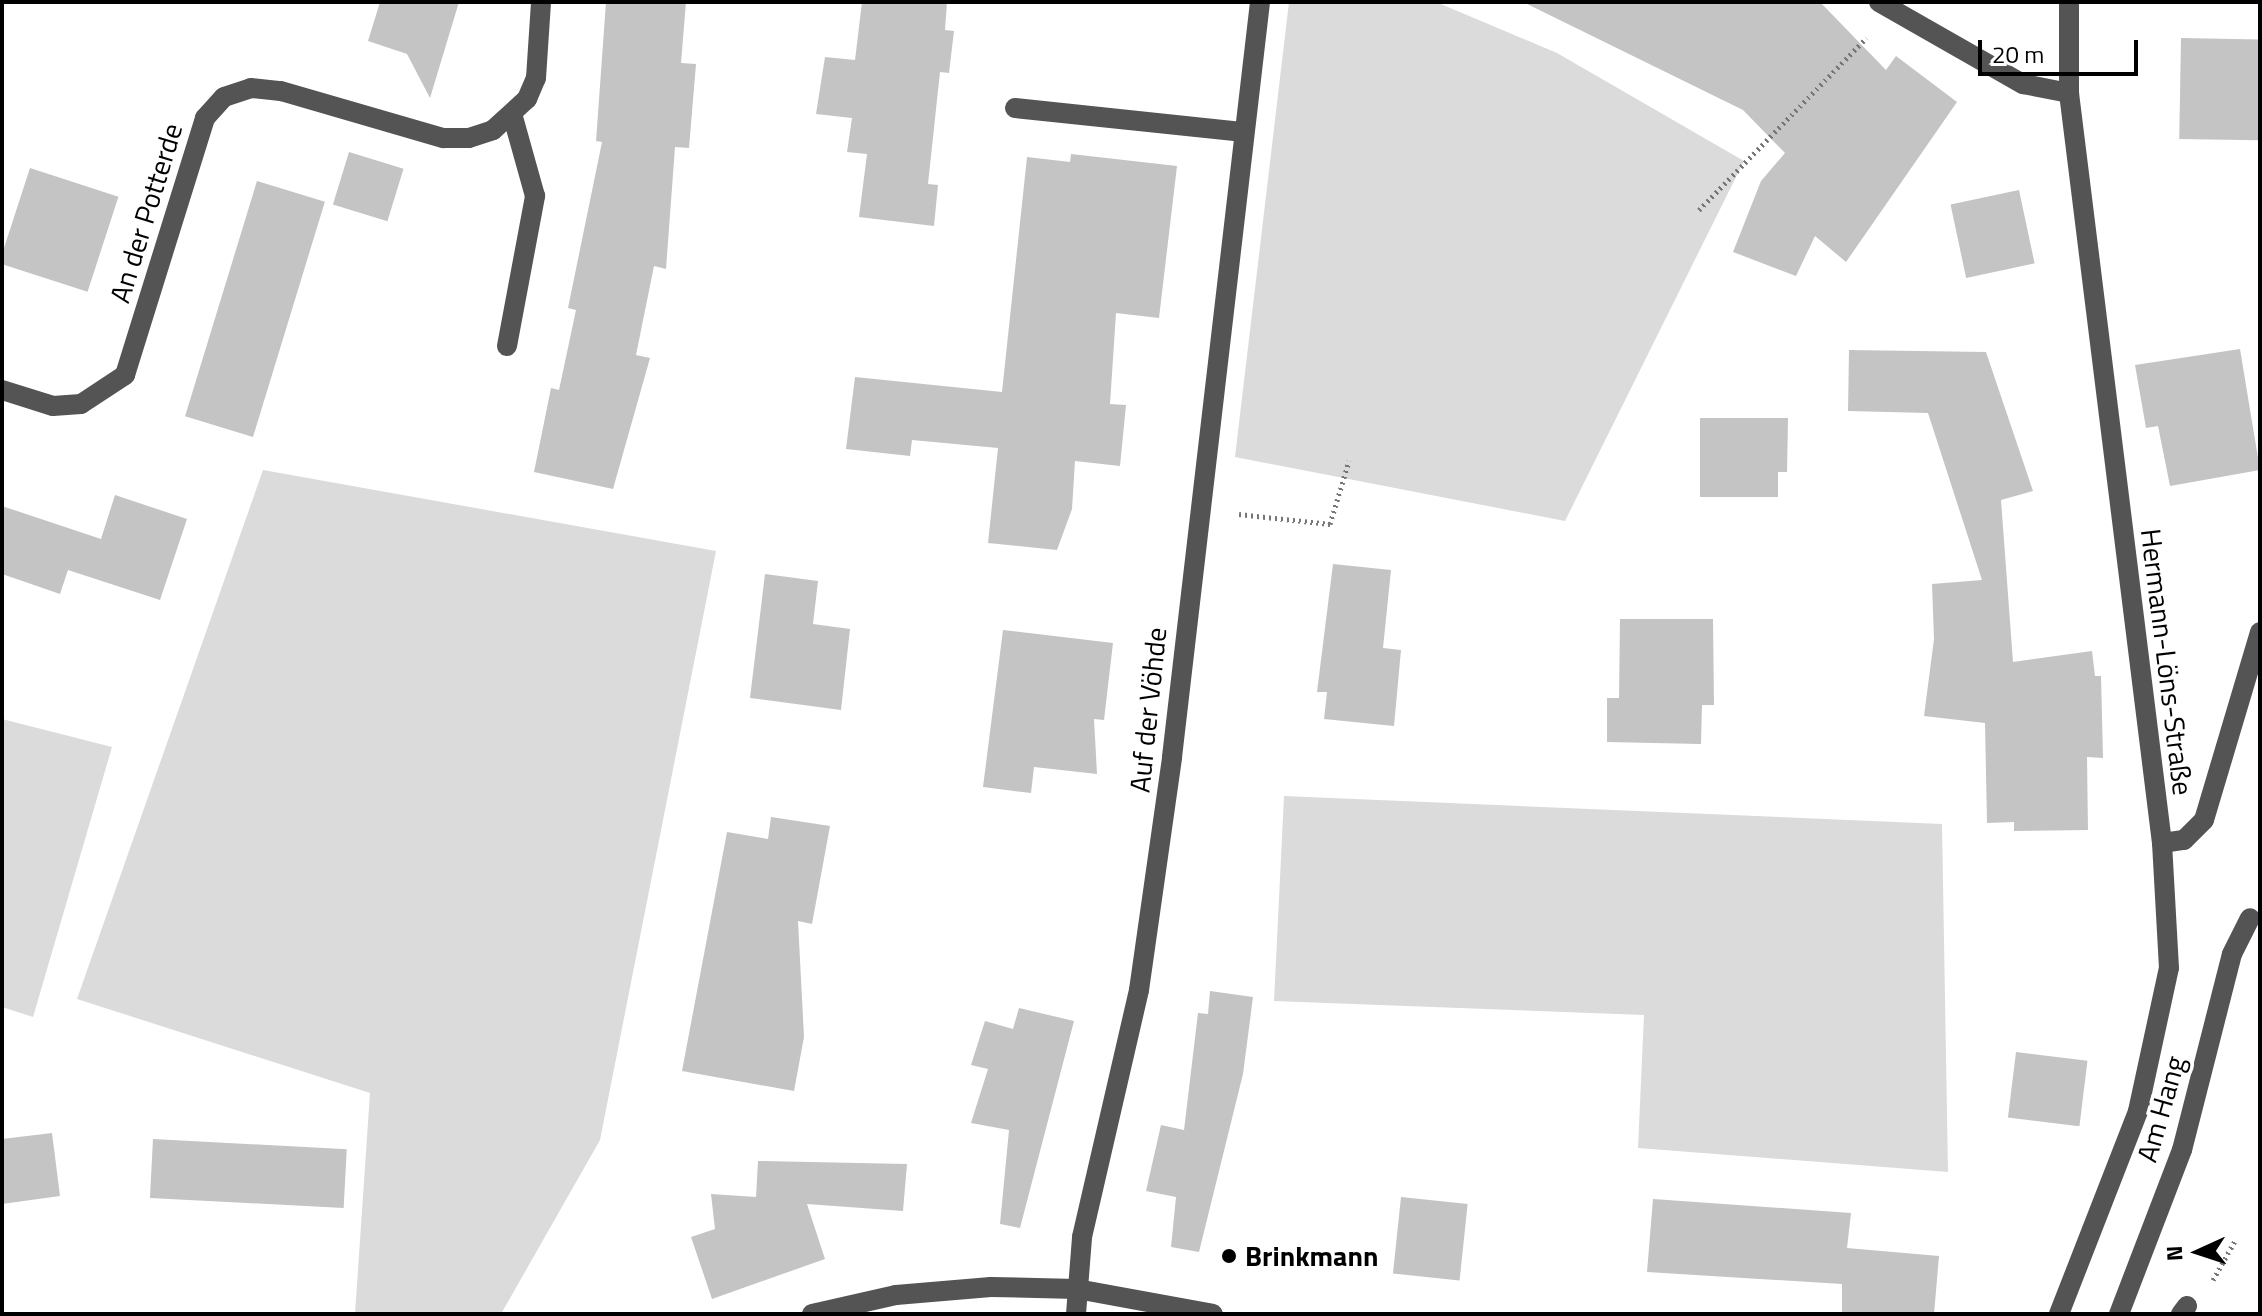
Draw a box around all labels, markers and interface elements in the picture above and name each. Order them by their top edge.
scale bar [1982,24,2142,74]
text: 20 m [1992,36,2044,72]
street label: An der Potterde [103,119,189,307]
street label: Hermann-Löns-Straße [2134,527,2200,797]
street label: Auf der Vöhde [1123,626,1173,794]
street label: Am Hang [2130,1052,2192,1166]
north arrow [2158,1212,2238,1292]
place label: Brinkmann [1245,1239,1378,1273]
text: N [2157,1245,2191,1262]
marker: Brinkmann [1220,1247,1238,1265]

